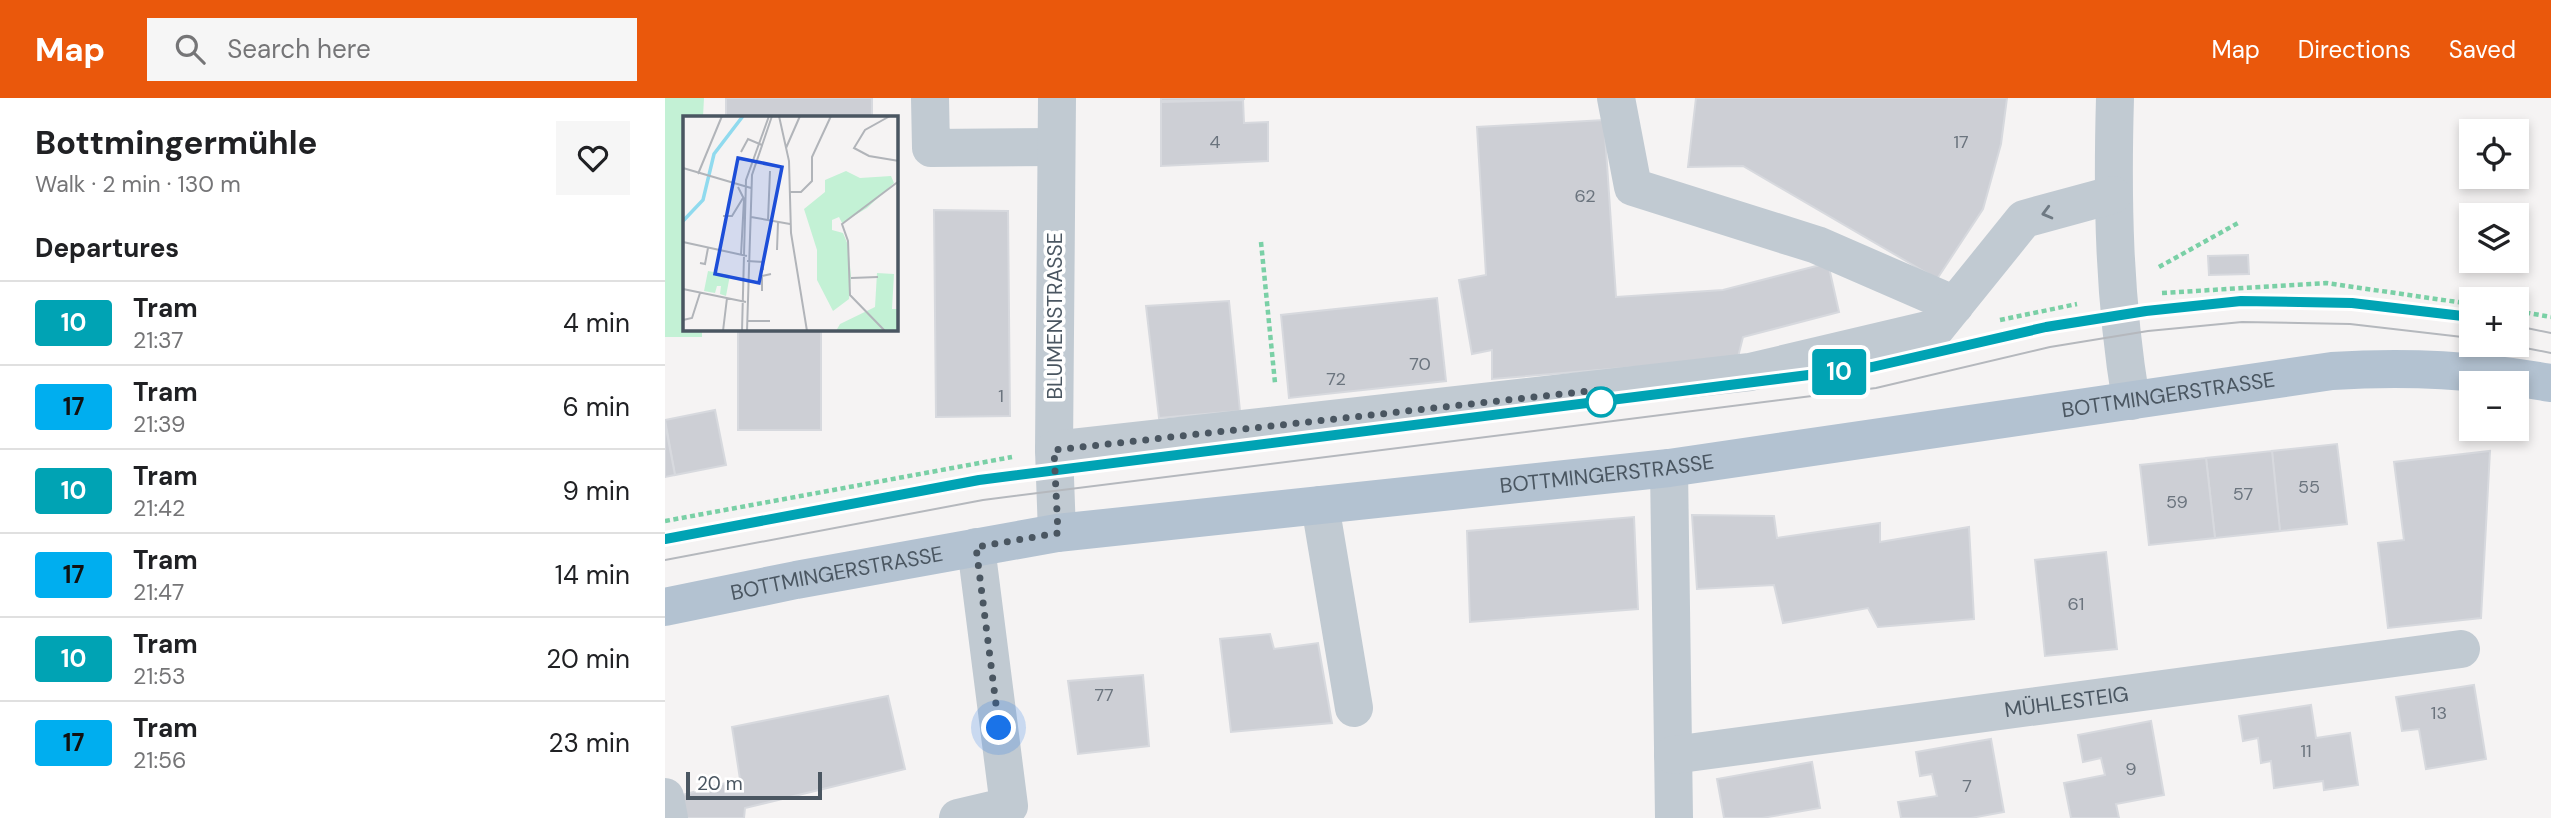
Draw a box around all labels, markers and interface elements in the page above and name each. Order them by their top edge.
search box [147,18,637,81]
text: Map [35,28,105,71]
icon: search [171,30,209,68]
text: Search here [227,32,371,66]
text: Map [2212,34,2260,65]
text: Directions [2298,34,2411,65]
text: Saved [2449,34,2516,65]
inset map [683,116,898,331]
map controls [2459,119,2529,441]
button: locate [2459,119,2529,189]
text: Bottmingermühle [35,121,317,164]
button: heart [556,121,630,195]
house number: 4 [1210,130,1221,154]
house number: 17 [1953,130,1969,154]
text: Walk · 2 min · 130 m [35,169,241,199]
house number: 62 [1574,184,1596,208]
button: layers [2459,203,2529,273]
one-way arrow [2041,205,2053,219]
text: Departures [35,231,179,265]
street label: BLUMENSTRASSE [1041,232,1069,400]
button: + [2459,287,2529,357]
text: Tram [133,291,198,325]
text: 4 min [563,306,630,340]
text: 10 [61,307,86,338]
text: 21:37 [133,325,184,355]
line badge: 10 [1807,349,1871,395]
house number: 70 [1409,352,1431,376]
text: 10 [1826,356,1852,387]
street label: BOTTMINGERSTRASSE [2060,366,2277,424]
house number: 72 [1326,367,1346,391]
button: − [2459,371,2529,441]
text: Tram [133,375,198,409]
house number: 1 [998,384,1004,408]
unlabelled marker [1586,387,1616,417]
text: 6 min [562,390,630,424]
text: 17 [63,391,84,422]
text: 21:39 [133,409,185,439]
street label: BOTTMINGERSTRASSE [1498,448,1716,500]
text: Tram [133,459,198,493]
text: 9 min [562,474,630,508]
text: 10 [61,475,86,506]
house number: 55 [2298,475,2320,499]
house number: 57 [2233,482,2253,506]
house number: 59 [2166,490,2188,514]
text: 21:42 [133,493,185,523]
street label: BOTTMINGERSTRASSE [728,540,945,607]
text: Tram [133,543,198,577]
text: 14 min [555,558,630,592]
text: 17 [63,559,84,590]
text: 21:47 [133,577,184,607]
house number: 61 [2068,592,2084,616]
text: Tram [133,627,198,661]
text: 20 min [546,642,630,676]
text: 10 [61,643,86,674]
text: 21:53 [133,661,186,691]
street label: MÜHLESTEIG [2003,680,2130,724]
house number: 77 [1094,683,1114,707]
house number: 13 [2431,701,2447,725]
your location [981,710,1016,745]
text: Tram [133,711,198,745]
text: 23 min [548,726,630,760]
text: 17 [63,727,84,758]
house number: 11 [2300,739,2312,763]
text: 21:56 [133,745,187,775]
house number: 9 [2125,757,2137,781]
scale bar [686,769,823,801]
text: 20 m [697,771,743,796]
house number: 7 [1962,774,1972,798]

